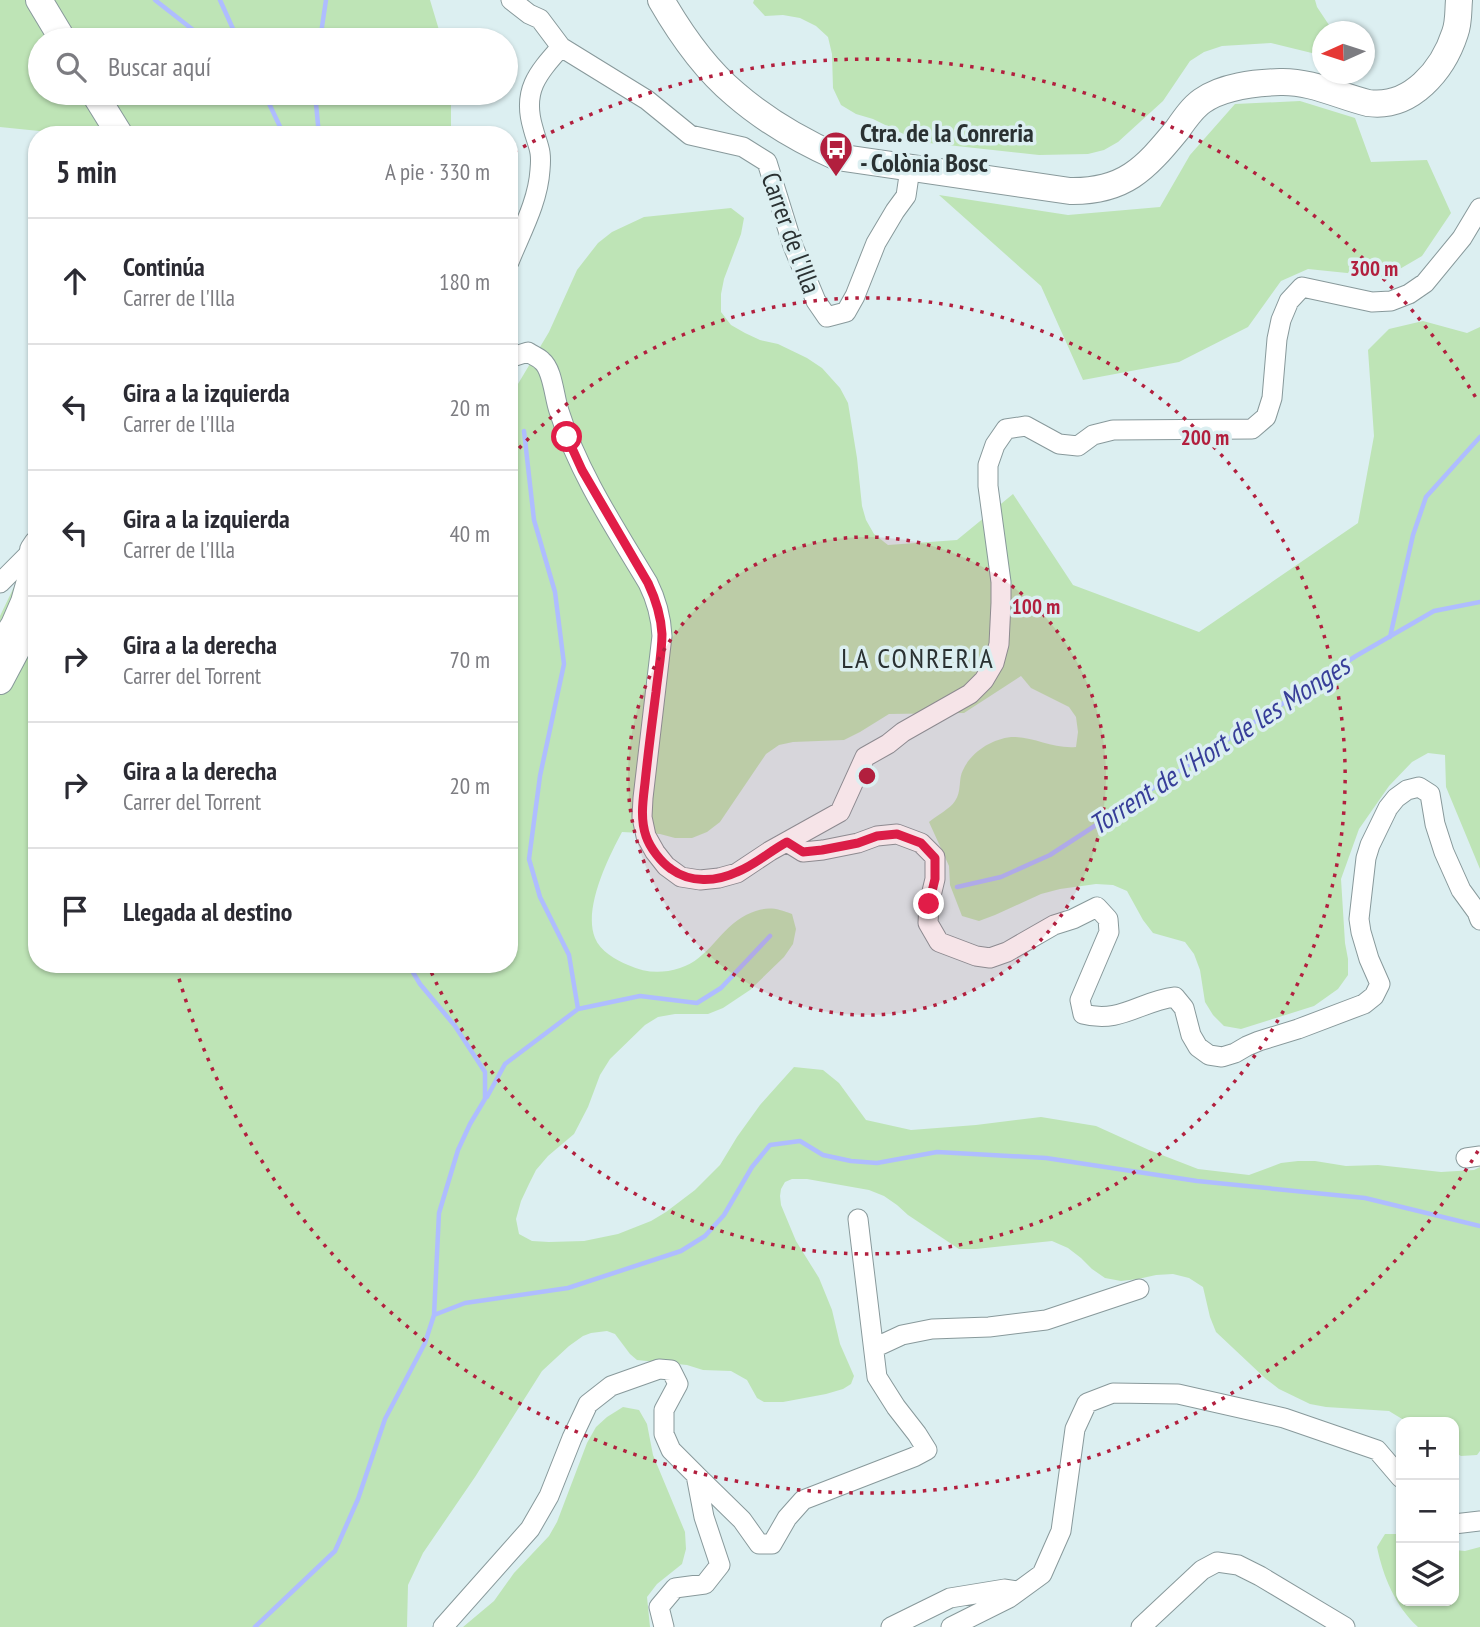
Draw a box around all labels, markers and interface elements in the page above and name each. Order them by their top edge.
north arrow [1312,21,1375,84]
search box [28,28,518,105]
icon: search [52,48,90,86]
text: Buscar aquí [108,50,211,83]
place label: Ctra. de la Conreria - Colònia Bosc [860,116,1034,179]
bus stop icon: Ctra. de la Conreria - Colònia Bosc [817,129,855,178]
text: 5 min [56,152,117,191]
text: A pie · 330 m [385,157,490,186]
street label: Carrer de l'Illa [754,168,829,298]
text: Continúa [123,250,205,283]
text: 300 m [1350,255,1398,282]
icon: ahead [56,262,94,300]
text: 180 m [439,267,490,296]
text: Carrer de l'Illa [123,283,235,312]
text: Gira a la izquierda [123,376,290,409]
icon: left [56,388,94,426]
text: 20 m [449,393,490,422]
text: Carrer de l'Illa [123,409,235,438]
route start [551,421,582,452]
text: 200 m [1181,424,1229,451]
text: Gira a la izquierda [123,502,290,535]
icon: left [56,514,94,552]
text: 40 m [449,519,490,548]
text: Carrer de l'Illa [123,535,235,564]
text: 100 m [1012,593,1060,620]
text: Gira a la derecha [123,628,277,661]
district label: LA CONRERIA [841,639,995,676]
icon: right [56,640,94,678]
text: 70 m [449,645,490,674]
water label: Torrent de l'Hort de les Monges [1081,645,1358,843]
text: Carrer del Torrent [123,661,261,690]
text: Gira a la derecha [123,754,277,787]
centre of rings [855,764,879,788]
icon: right [56,766,94,804]
text: 20 m [449,771,490,800]
text: Carrer del Torrent [123,787,261,816]
route end [913,888,944,919]
icon: arrive [56,892,94,930]
text: Llegada al destino [123,895,292,928]
map controls [1396,1417,1459,1606]
button: + [1396,1417,1459,1480]
button: − [1396,1480,1459,1543]
button: layers [1396,1543,1459,1606]

